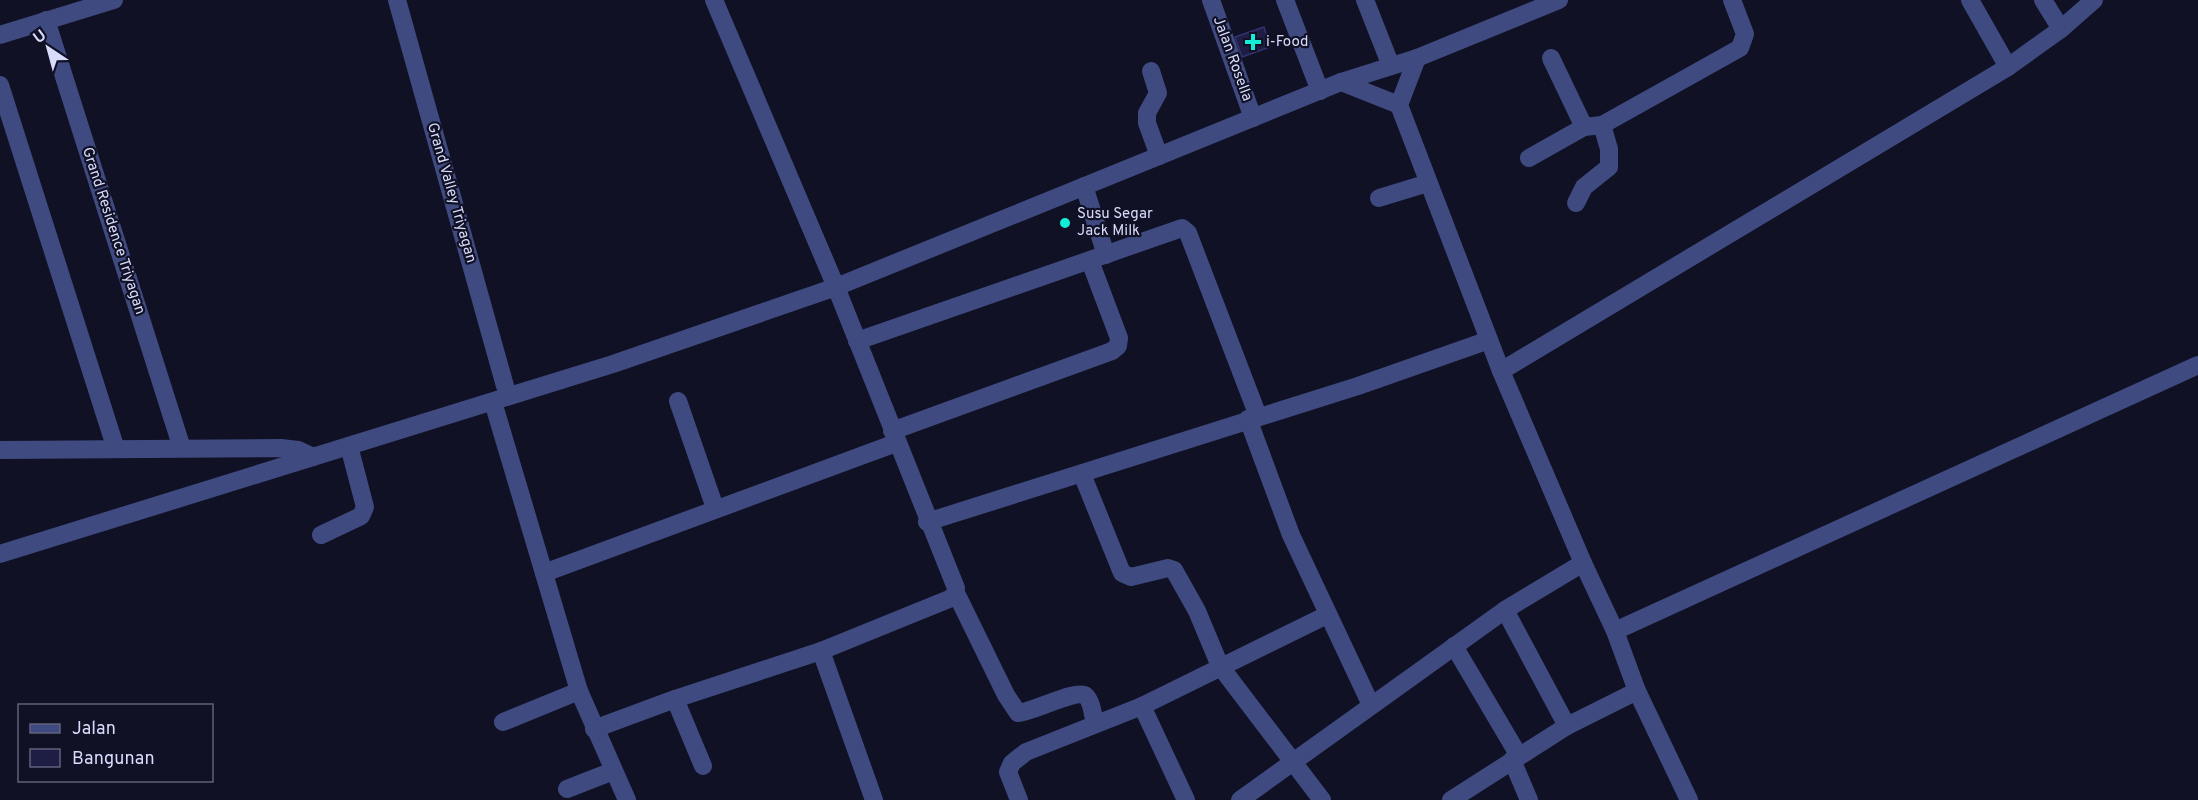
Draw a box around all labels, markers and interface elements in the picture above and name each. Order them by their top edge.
street label: Jalan Rosella [1208,14,1256,104]
north arrow [18,18,78,78]
text: U [30,26,51,49]
marker: i-Food [1244,33,1262,51]
place label: i-Food [1266,33,1309,52]
street label: Grand Valley Triyagan [422,121,480,265]
street label: Grand Residence Triyagan [77,145,149,317]
place label: Susu Segar Jack Milk [1077,205,1153,241]
marker: Susu Segar Jack Milk [1058,216,1072,230]
legend [18,704,213,782]
text: Jalan [72,718,116,741]
text: Bangunan [72,748,155,771]

